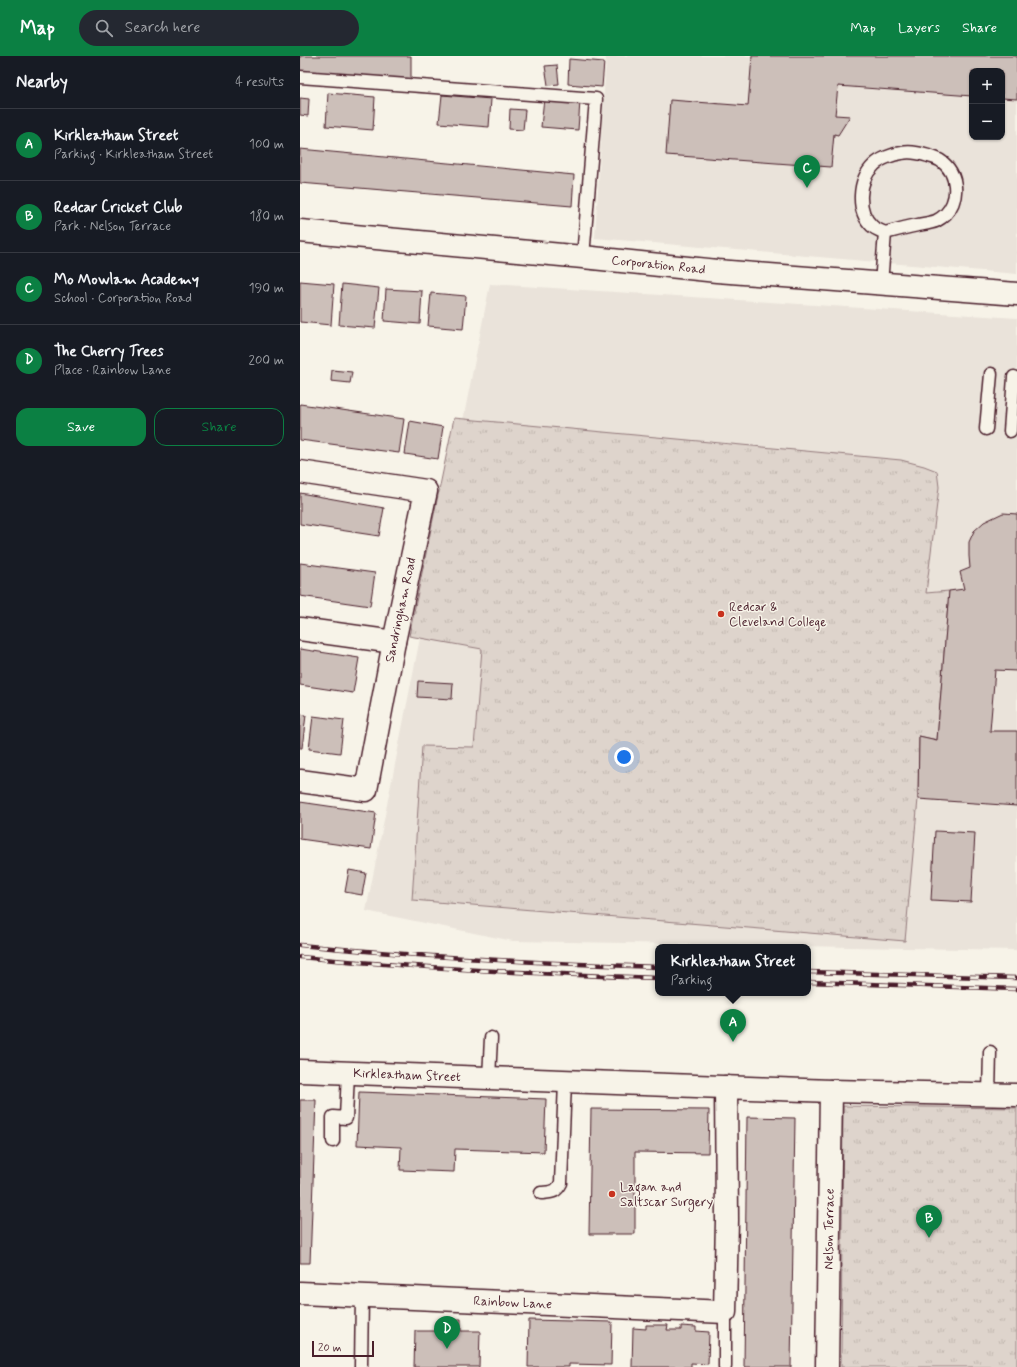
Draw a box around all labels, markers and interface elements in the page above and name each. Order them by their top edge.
search box [79,10,359,46]
text: Map [20,16,55,41]
icon: search [93,17,115,39]
text: Search here [125,18,200,38]
text: Map [850,19,876,37]
text: Layers [898,19,940,37]
text: Share [962,19,997,37]
map controls [969,68,1005,140]
button: + [969,68,1005,104]
text: Nearby [16,71,68,93]
text: 4 results [235,74,284,91]
button: − [969,104,1005,140]
text: Kirkleatham Street [54,126,178,146]
text: A [25,136,33,153]
text: 100 m [249,136,284,153]
text: Parking · Kirkleatham Street [54,146,213,163]
pin: C [794,155,820,188]
text: Redcar Cricket Club [54,198,182,218]
text: B [25,208,33,225]
text: 180 m [249,208,284,225]
text: Park · Nelson Terrace [54,218,171,235]
street label: Corporation Road [611,252,706,278]
text: Mo Mowlam Academy [54,270,199,290]
text: C [24,280,34,297]
text: 190 m [249,280,284,297]
text: School · Corporation Road [54,290,192,307]
text: The Cherry Trees [54,342,164,362]
text: D [25,352,33,369]
text: 200 m [249,352,284,369]
text: Place · Rainbow Lane [54,362,171,379]
button: Save [16,408,146,446]
button: Share [154,408,284,446]
street label: Sandringham Road [382,556,421,664]
place label: Redcar & Cleveland College [729,599,826,631]
marker: Redcar & Cleveland College [716,609,726,619]
your location [614,747,634,767]
popup [655,944,811,996]
text: Kirkleatham Street [671,952,795,972]
text: Parking [671,972,712,989]
pin: A [720,1009,746,1042]
street label: Kirkleatham Street [353,1065,461,1086]
place label: Lagan and Saltscar Surgery [620,1179,713,1212]
street label: Nelson Terrace [820,1188,838,1270]
marker: Lagan and Saltscar Surgery [607,1189,617,1199]
pin: B [916,1205,942,1238]
street label: Rainbow Lane [473,1292,553,1313]
pin: D [434,1316,460,1349]
scale bar [312,1339,374,1358]
text: 20 m [318,1341,341,1355]

